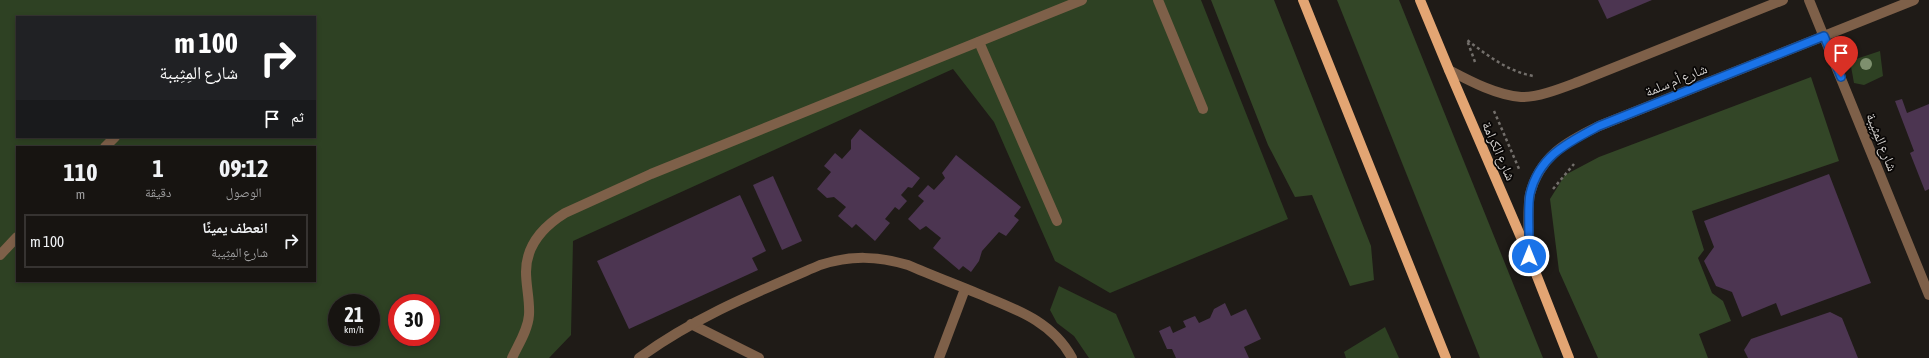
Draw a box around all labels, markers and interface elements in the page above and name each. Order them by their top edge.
text: 100 m [175,27,238,59]
icon: right [252,32,304,84]
pin [1824,36,1858,77]
icon: arrive [1830,42,1852,64]
street label: شارع أم سلمة [1643,60,1710,102]
text: شارع المِثِيبة [159,62,238,83]
icon: arrive [261,108,283,130]
text: ثم [291,108,304,125]
street label: شارع المِثِيبة [1861,111,1901,174]
street label: شارع الكرامة [1477,119,1519,184]
text: 1 [153,155,164,182]
text: 09:12 [219,155,268,182]
text: 110 [64,159,97,186]
text: دقيقة [145,185,171,200]
text: الوصول [226,185,262,200]
text: m [76,187,85,202]
text: انعطف يمينًا [202,219,268,236]
icon: right [280,230,302,252]
text: 100 m [30,233,64,250]
position arrow [1508,235,1550,277]
text: شارع المِثِيبة [211,245,268,260]
speed limit sign: 30 [388,294,440,346]
text: 21 [345,303,363,326]
text: km/h [344,324,364,335]

